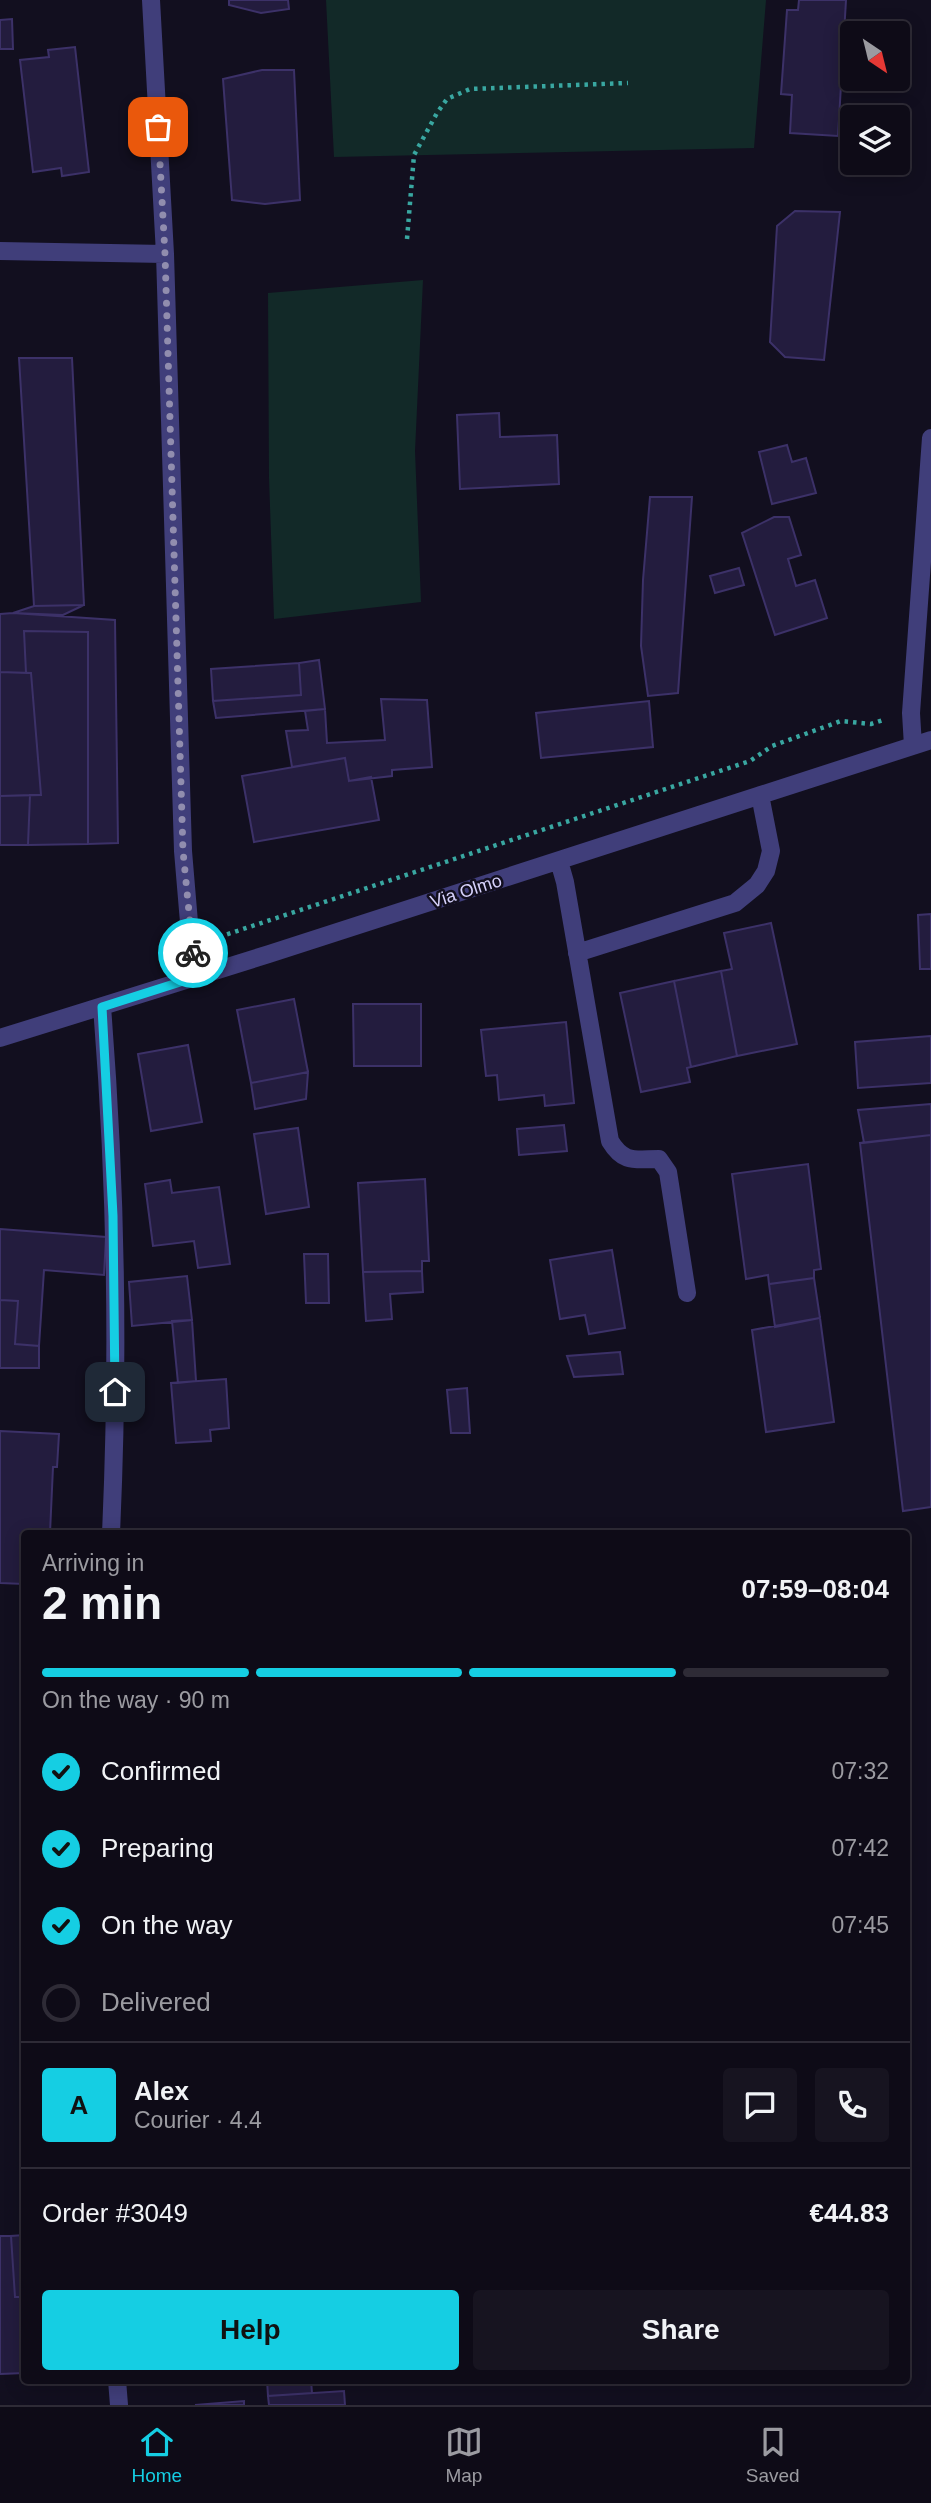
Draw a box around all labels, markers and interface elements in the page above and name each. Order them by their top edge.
north arrow [840,21,910,91]
map controls [840,21,910,175]
pin [128,97,188,157]
button: layers [840,105,910,175]
icon: bag [139,108,177,146]
street label: Via Olmo [428,870,504,912]
courier [158,918,228,988]
icon: bike [174,934,212,972]
pin [85,1362,145,1422]
icon: home [96,1373,134,1411]
text: Arriving in [42,1550,144,1576]
text: 07:59–08:04 [742,1574,889,1604]
text: 2 min [42,1577,162,1629]
text: On the way · 90 m [42,1687,230,1713]
icon: check [42,1753,80,1791]
text: Confirmed [101,1756,221,1786]
text: 07:32 [831,1758,889,1784]
icon: check [42,1830,80,1868]
text: Preparing [101,1833,214,1863]
text: 07:42 [831,1835,889,1861]
icon: check [42,1907,80,1945]
text: On the way [101,1910,233,1940]
text: 07:45 [831,1912,889,1938]
text: Delivered [101,1987,211,2017]
button: chat [723,2068,797,2142]
button: phone [815,2068,889,2142]
text: Alex [134,2076,189,2106]
text: A [70,2090,88,2120]
text: Courier · 4.4 [134,2107,262,2133]
text: Order #3049 [42,2198,188,2228]
text: €44.83 [809,2198,889,2228]
button: Help [42,2290,459,2370]
button: Share [473,2290,889,2370]
tab: Home [131,2423,182,2487]
tab: Map [445,2423,483,2487]
tab: Saved [746,2423,800,2487]

